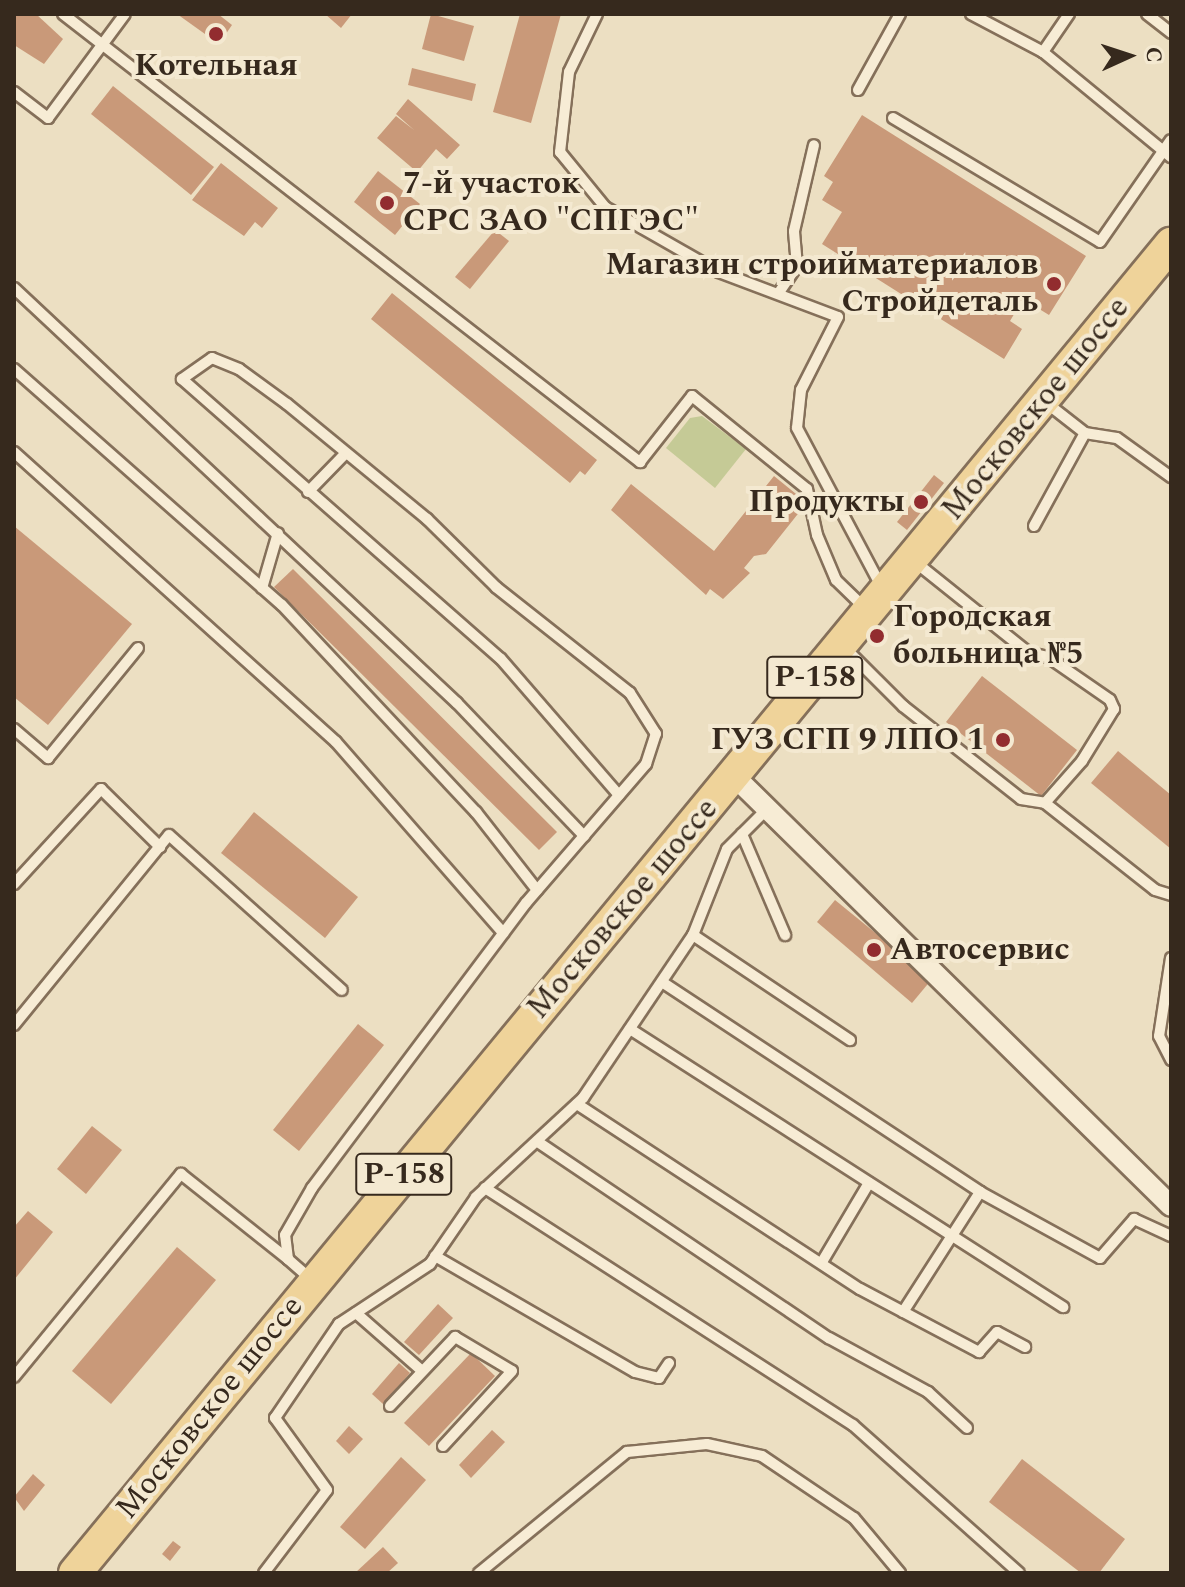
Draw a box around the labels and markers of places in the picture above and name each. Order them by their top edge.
marker: Котельная [207,25,225,43]
place label: Котельная [134,47,298,85]
place label: 7-й участок СРС ЗАО "СПГЭС" [403,166,699,241]
marker: 7-й участок СРС ЗАО "СПГЭС" [378,194,396,212]
place label: Магазин строийматериалов Стройдеталь [605,247,1038,322]
marker: Магазин строийматериалов Стройдеталь [1045,275,1063,293]
place label: Продукты [749,483,905,521]
marker: Продукты [912,493,930,511]
place label: Городская больница №5 [893,599,1084,674]
marker: Городская больница №5 [868,627,886,645]
place label: ГУЗ СГП 9 ЛПО 1 [711,721,985,759]
marker: ГУЗ СГП 9 ЛПО 1 [992,729,1014,751]
place label: Автосервис [890,931,1070,969]
marker: Автосервис [865,941,883,959]

